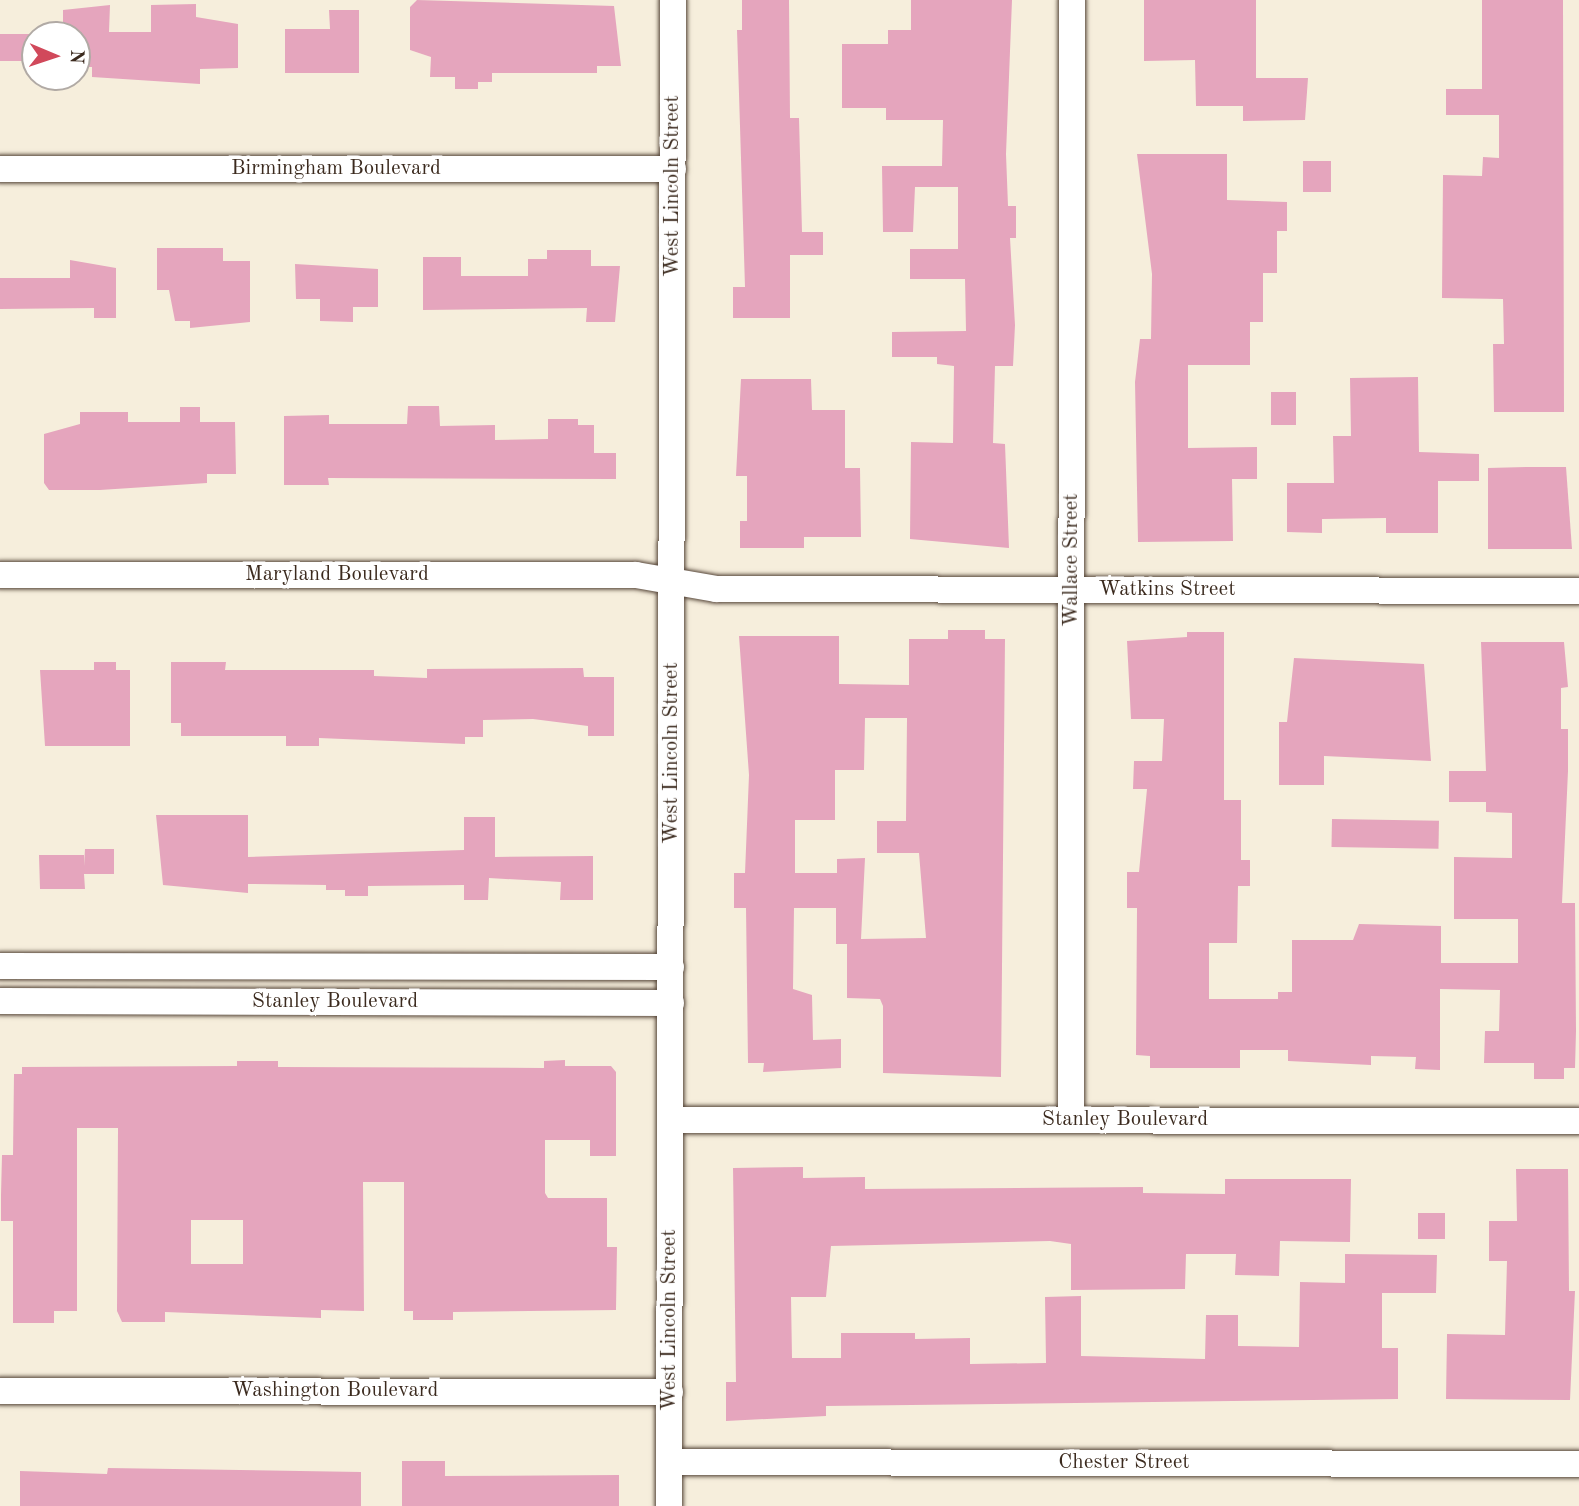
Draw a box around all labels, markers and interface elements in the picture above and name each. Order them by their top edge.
north arrow [21,21,91,91]
text: N [66,49,85,64]
street label: West Lincoln Street [660,95,686,277]
street label: Birmingham Boulevard [231,156,441,182]
street label: Wallace Street [1059,493,1085,627]
street label: Maryland Boulevard [245,562,429,588]
street label: Watkins Street [1098,577,1236,603]
street label: West Lincoln Street [659,662,685,844]
street label: Stanley Boulevard [252,989,418,1015]
street label: Stanley Boulevard [1042,1107,1208,1133]
street label: West Lincoln Street [657,1229,683,1411]
street label: Washington Boulevard [232,1378,438,1404]
street label: Chester Street [1058,1450,1190,1476]

